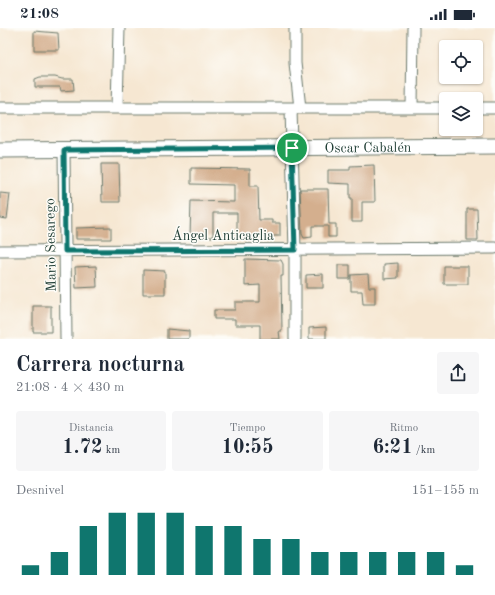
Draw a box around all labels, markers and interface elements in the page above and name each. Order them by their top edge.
text: 21:08 [20,7,59,22]
map controls [439,40,483,136]
button: locate [439,40,483,84]
button: layers [439,92,483,136]
pin [275,131,309,165]
icon: arrive [281,137,303,159]
street label: Oscar Cabalén [325,141,412,155]
street label: Mario Sesarego [43,198,59,292]
street label: Ángel Anticaglia [172,226,274,243]
button: share [437,352,479,394]
text: Carrera nocturna [16,354,185,376]
text: 21:08 · 4 × 430 m [16,381,124,394]
text: Distancia [69,423,114,434]
text: Tiempo [230,423,265,434]
text: Ritmo [389,423,418,434]
text: 1.72 [62,438,103,458]
text: 10:55 [221,438,273,458]
text: 6:21 [372,438,413,458]
text: km [103,445,120,456]
text: /km [413,445,435,456]
text: Desnivel [16,484,64,497]
text: 151–155 m [412,484,479,497]

